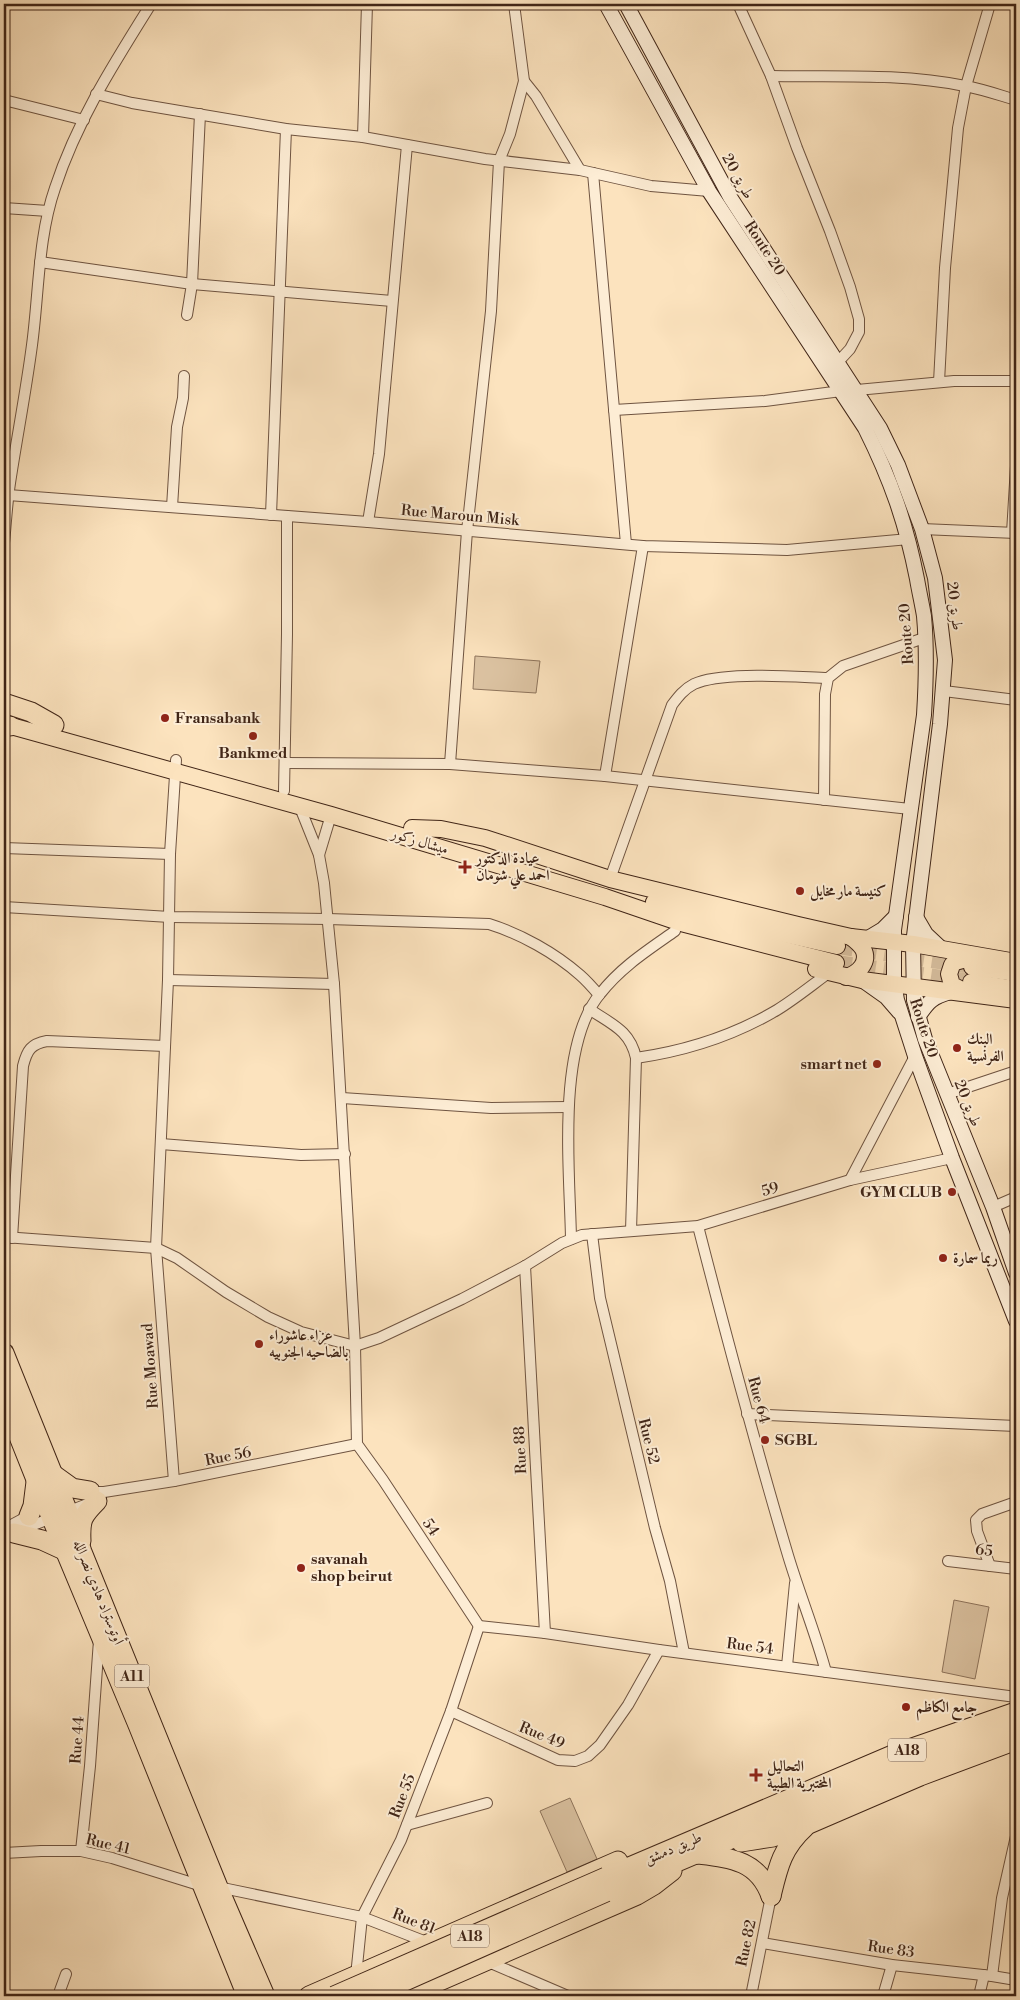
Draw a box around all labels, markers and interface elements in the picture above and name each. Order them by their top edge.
street label: طريق 20 [717,150,758,202]
street label: Route 20 [740,217,789,279]
street label: Rue Maroun Misk [400,501,521,530]
street label: طريق 20 [942,581,967,632]
street label: Route 20 [895,603,918,665]
place label: Fransabank [175,709,261,728]
marker: Fransabank [159,712,171,724]
marker: Bankmed [247,730,259,742]
place label: Bankmed [218,744,288,763]
street label: ميشال زكور [387,823,451,859]
place label: عيادة الدكتور احمد علي شومان [474,849,549,890]
marker: عيادة الدكتور احمد علي شومان [458,860,472,874]
place label: كنيسة مار مخايل [810,882,887,902]
marker: كنيسة مار مخايل [794,885,806,897]
street label: Route 20 [905,996,942,1060]
place label: البنك الفرنسية [967,1030,1004,1066]
marker: البنك الفرنسية [951,1042,963,1054]
place label: smart net [801,1055,868,1074]
marker: smart net [871,1058,883,1070]
street label: طريق 20 [950,1077,986,1129]
street label: 59 [759,1178,781,1201]
place label: GYM CLUB [860,1183,942,1202]
marker: GYM CLUB [946,1186,958,1198]
place label: ريما سمارة [953,1249,998,1268]
marker: ريما سمارة [937,1252,949,1264]
street label: Rue Moawad [138,1322,163,1409]
place label: عزاء عاشوراء بالضاحيه الجنوبيه [269,1326,349,1362]
marker: عزاء عاشوراء بالضاحيه الجنوبيه [253,1338,265,1350]
street label: Rue 64 [743,1375,774,1426]
street label: Rue 52 [634,1416,663,1466]
street label: Rue 88 [510,1426,531,1474]
place label: SGBL [775,1431,817,1450]
marker: SGBL [759,1434,771,1446]
street label: Rue 56 [203,1443,253,1470]
street label: 54 [418,1515,443,1540]
street label: أوتوستراد هادي نصرالله [67,1536,130,1649]
street label: 65 [974,1540,994,1561]
place label: savanah shop beirut [311,1550,393,1586]
marker: savanah shop beirut [295,1562,307,1574]
street label: Rue 54 [725,1634,775,1659]
road number: A11 [114,1664,150,1688]
place label: جامع الكاظم [916,1698,977,1721]
marker: جامع الكاظم [900,1701,912,1713]
street label: Rue 44 [66,1715,89,1765]
street label: Rue 49 [516,1718,567,1753]
road number: A18 [888,1738,926,1762]
place label: التحاليل المختبرية الطبية [767,1757,832,1793]
marker: التحاليل المختبرية الطبية [749,1768,763,1782]
street label: Rue 55 [385,1771,420,1821]
street label: طريق دمشق [642,1828,705,1869]
street label: Rue 41 [84,1830,132,1859]
street label: Rue 81 [389,1905,439,1939]
street label: Rue 82 [732,1918,761,1968]
road number: A18 [451,1924,489,1948]
street label: Rue 83 [866,1937,916,1962]

